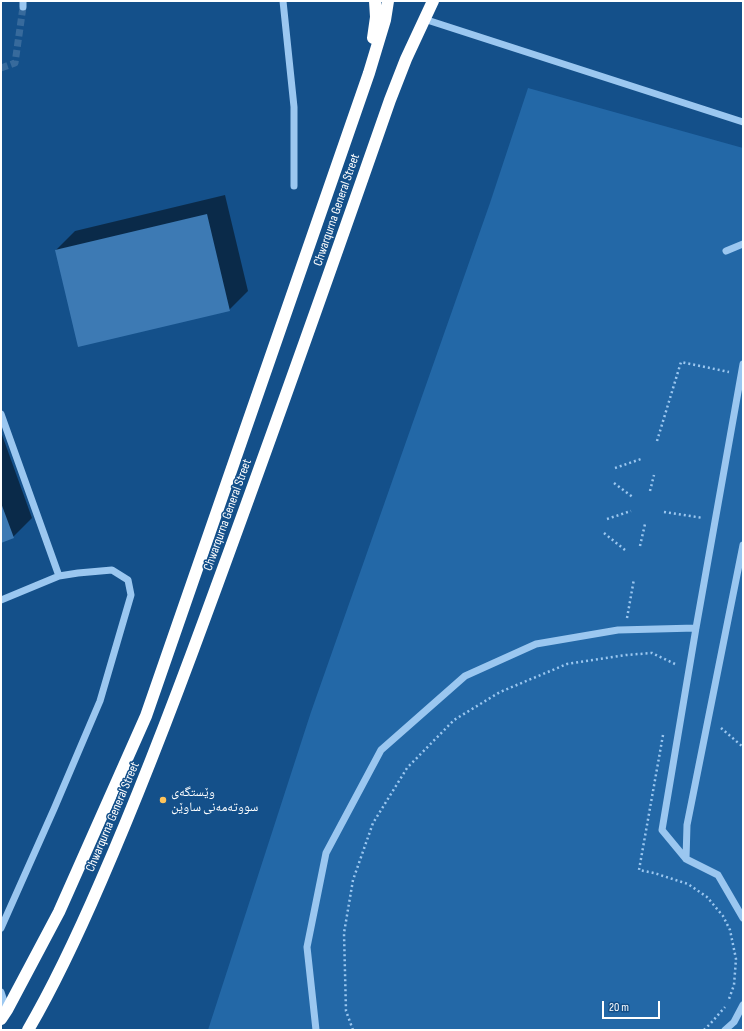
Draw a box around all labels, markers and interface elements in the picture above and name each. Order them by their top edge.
street label: Chwarqurna General Street [310,152,364,268]
street label: Chwarqurna General Street [201,457,255,573]
street label: Chwarqurna General Street [83,760,143,874]
place label: وێستگەی سووتەمەنی ساوێن [171,785,258,816]
marker: وێستگەی سووتەمەنی ساوێن [158,795,168,805]
scale bar [604,993,662,1019]
text: 20 m [609,1000,629,1015]

